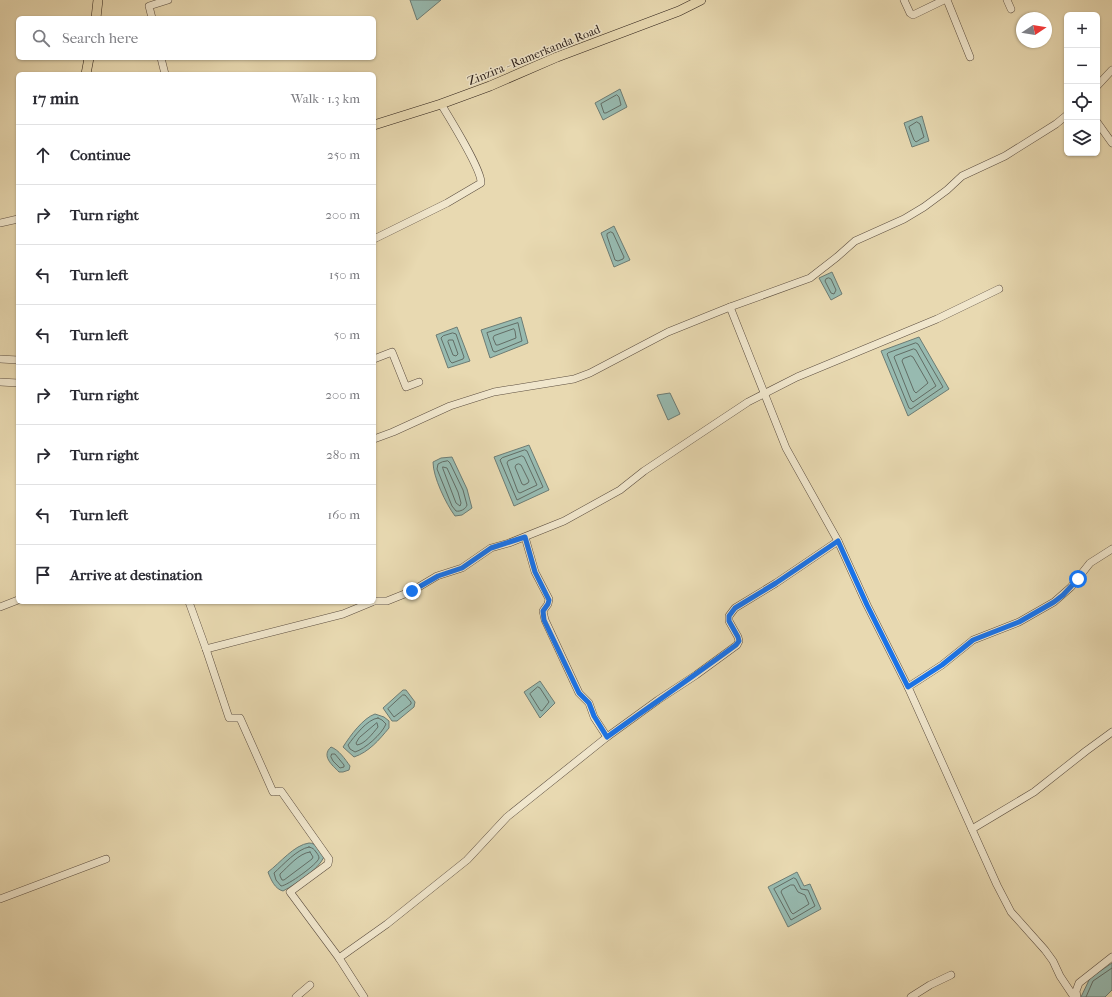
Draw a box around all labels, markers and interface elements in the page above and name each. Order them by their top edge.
north arrow [1016,12,1052,48]
map controls [1064,12,1100,156]
button: + [1064,12,1100,48]
search box [16,16,376,60]
street label: Zinzira - Ramerkanda Road [466,22,603,88]
icon: search [30,27,52,49]
text: Search here [62,29,138,47]
button: − [1064,48,1100,84]
button: locate [1064,84,1100,120]
text: 17 min [32,88,79,108]
text: Walk · 1.3 km [291,91,360,106]
button: layers [1064,120,1100,156]
icon: ahead [32,144,54,166]
text: Continue [70,146,130,164]
text: 250 m [327,147,360,162]
icon: right [32,204,54,226]
text: Turn right [70,206,139,224]
text: 200 m [325,207,360,222]
icon: left [32,264,54,286]
text: Turn left [70,266,128,284]
text: 150 m [329,267,360,282]
icon: left [32,324,54,346]
text: Turn left [70,326,128,344]
text: 50 m [334,327,360,342]
icon: right [32,384,54,406]
text: Turn right [70,386,139,404]
text: 200 m [325,387,360,402]
icon: right [32,444,54,466]
text: Turn right [70,446,139,464]
text: 280 m [326,447,360,462]
icon: left [32,504,54,526]
text: Turn left [70,506,128,524]
text: 160 m [328,507,360,522]
icon: arrive [32,564,54,586]
text: Arrive at destination [70,566,202,584]
route start [1069,570,1087,588]
route end [403,582,421,600]

